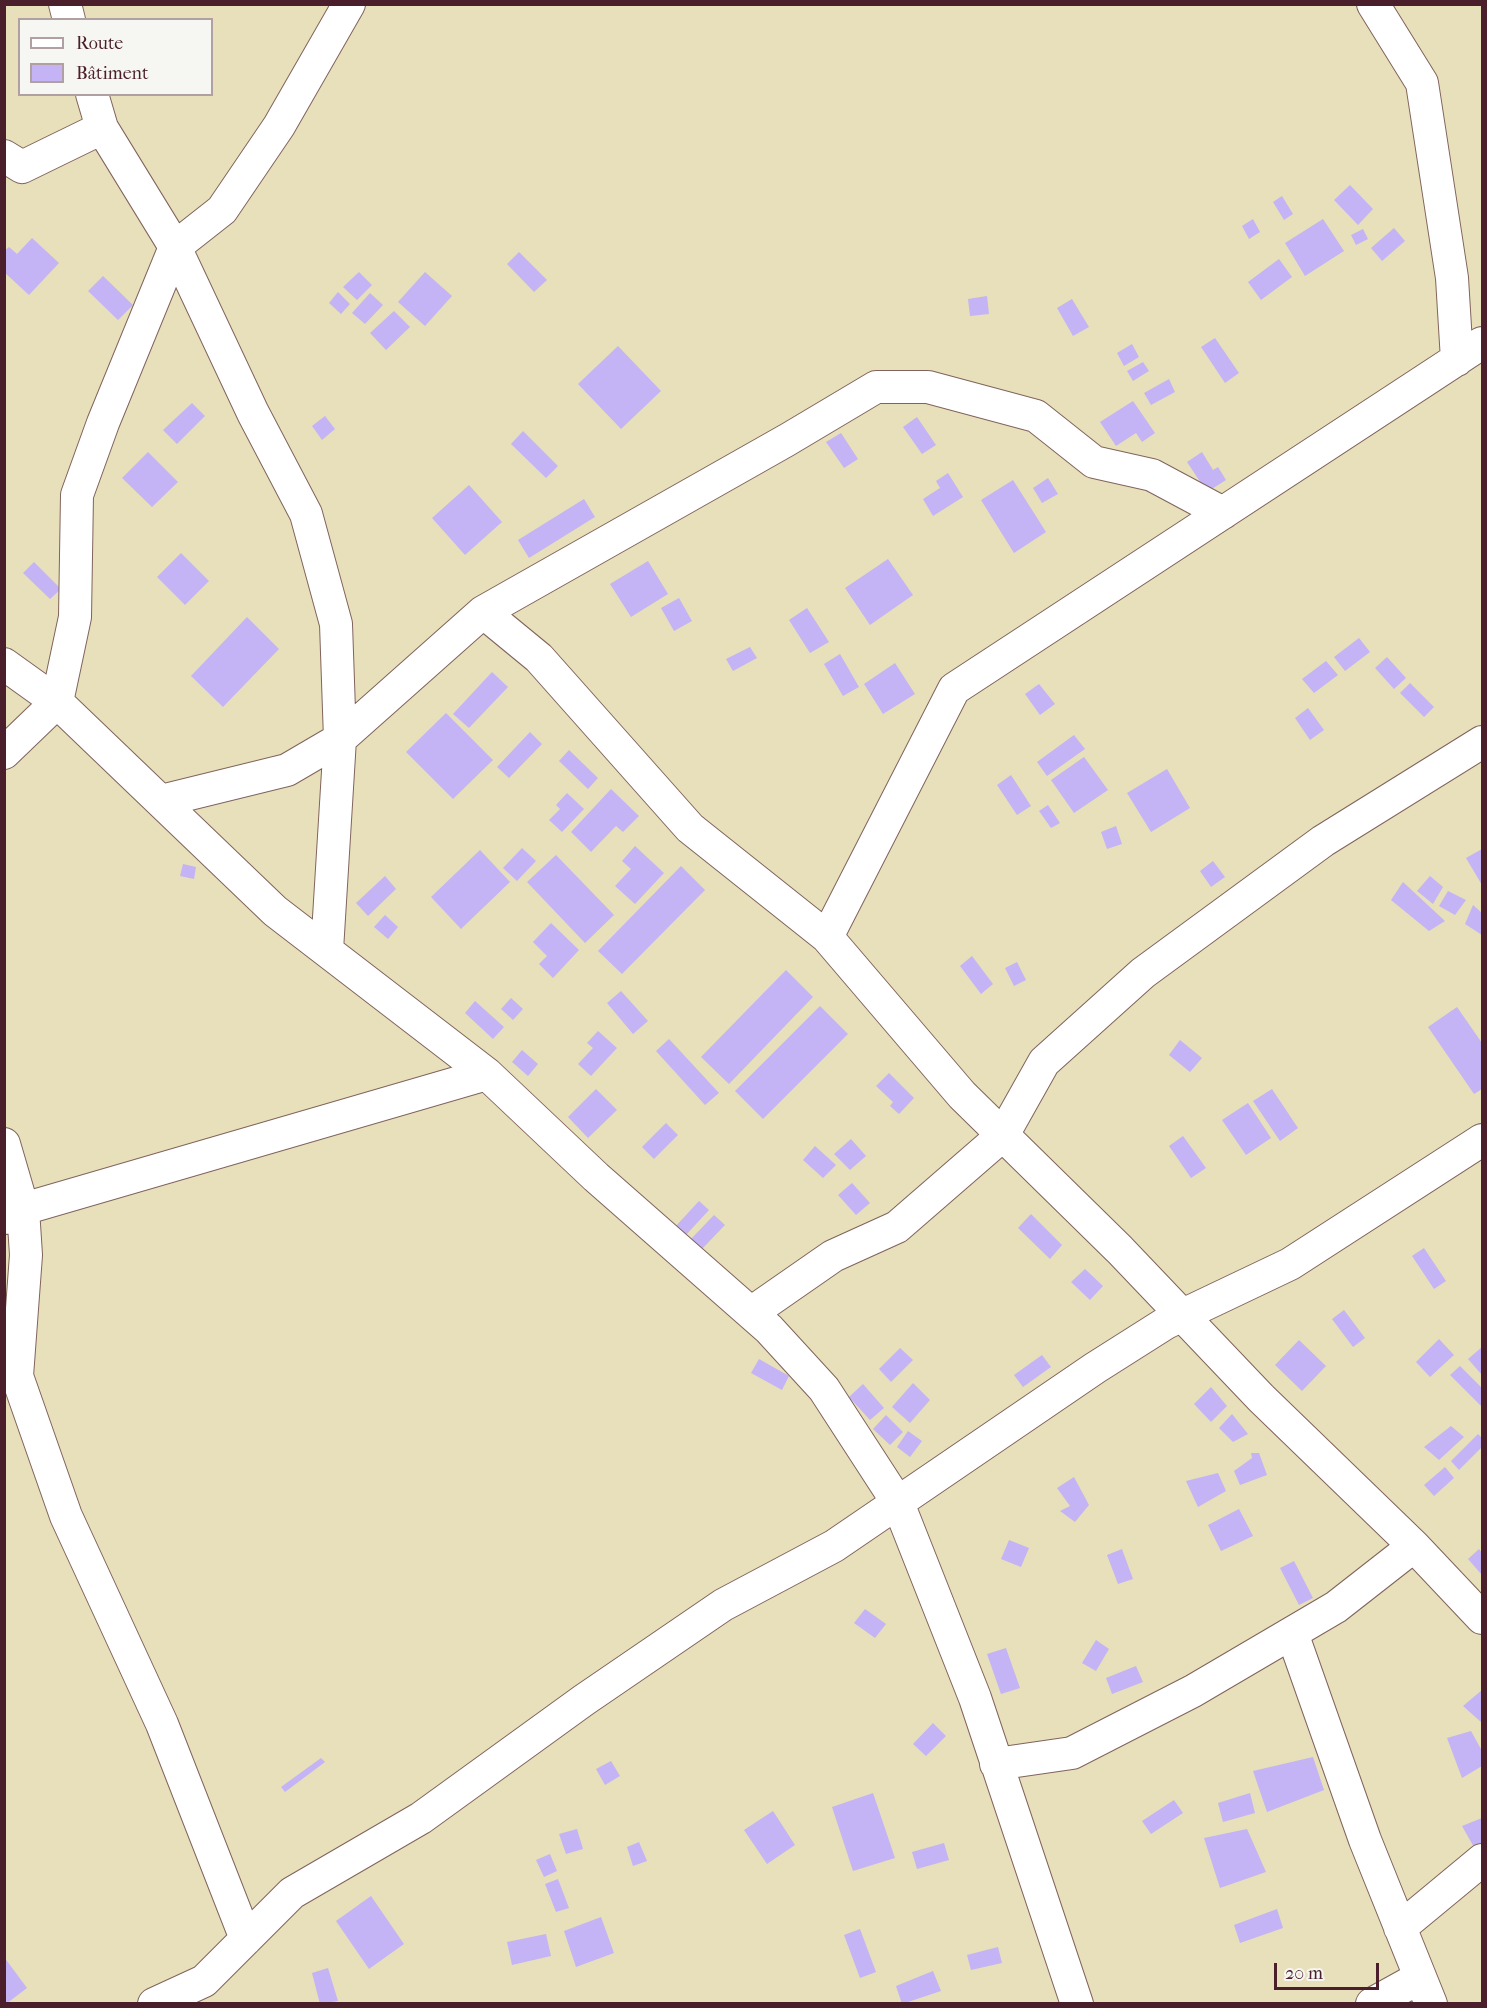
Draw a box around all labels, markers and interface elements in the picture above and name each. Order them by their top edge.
legend [18,18,213,96]
text: Route [76,33,123,54]
text: Bâtiment [76,63,148,84]
scale bar [1277,1951,1382,1989]
text: 20 m [1285,1963,1323,1984]

